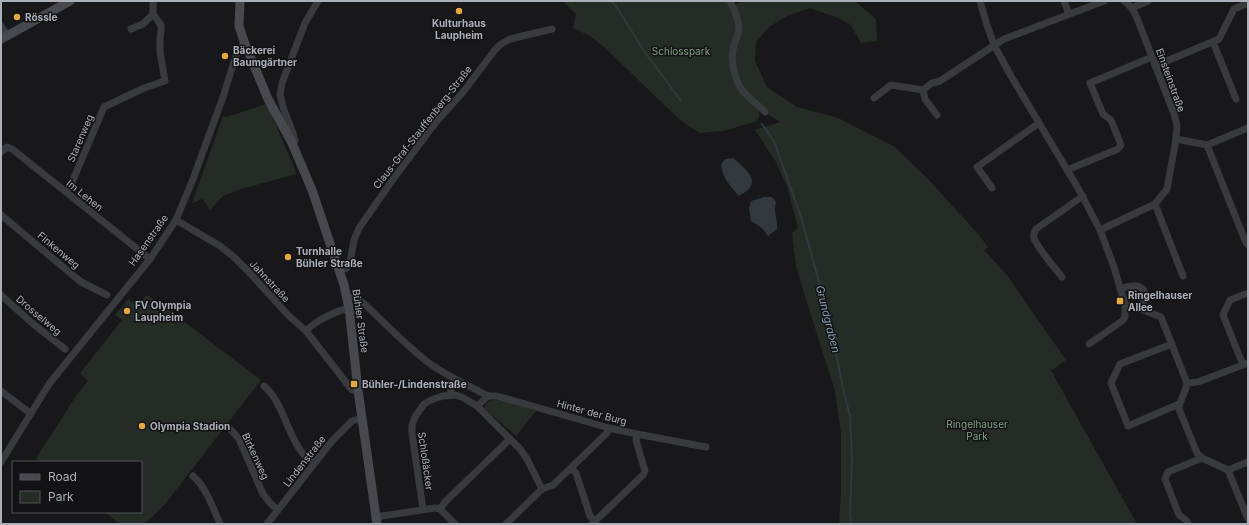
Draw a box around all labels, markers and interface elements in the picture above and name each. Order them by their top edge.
marker: Kulturhaus Laupheim [454,6,464,16]
place label: Rössle [25,11,57,23]
marker: Rössle [12,12,22,22]
place label: Kulturhaus Laupheim [432,17,486,41]
place label: Bäckerei Baumgärtner [233,44,297,69]
park label: Schlosspark [652,45,711,57]
street label: Einsteinstraße [1154,47,1188,114]
marker: Bäckerei Baumgärtner [220,51,230,61]
street label: Claus-Graf-Stauffenberg-Straße [370,63,474,191]
street label: Starenweg [65,112,95,164]
street label: Im Lehen [64,177,106,213]
street label: Hasenstraße [126,212,170,268]
street label: Finkenweg [36,229,82,271]
place label: Turnhalle Bühler Straße [296,245,363,269]
marker: Turnhalle Bühler Straße [283,252,293,262]
street label: Jahnstraße [248,257,293,305]
water label: Grundgraben [813,284,843,355]
street label: Bühler Straße [351,288,371,354]
place label: Ringelhauser Allee [1128,289,1192,313]
street label: Drosselweg [14,293,64,337]
marker: Ringelhauser Allee [1115,296,1125,306]
place label: FV Olympia Laupheim [135,299,191,323]
marker: FV Olympia Laupheim [122,306,132,316]
place label: Bühler-/Lindenstraße [362,378,467,390]
marker: Bühler-/Lindenstraße [349,379,359,389]
street label: Hinter der Burg [556,397,628,427]
park label: Ringelhauser Park [946,418,1008,442]
place label: Olympia Stadion [150,420,230,433]
marker: Olympia Stadion [137,421,147,431]
street label: Birkenweg [240,431,272,481]
street label: Schloßäcker [416,431,436,491]
street label: Lindenstraße [280,433,328,489]
legend [12,461,142,513]
text: Road [48,469,77,484]
text: Park [48,489,74,504]

